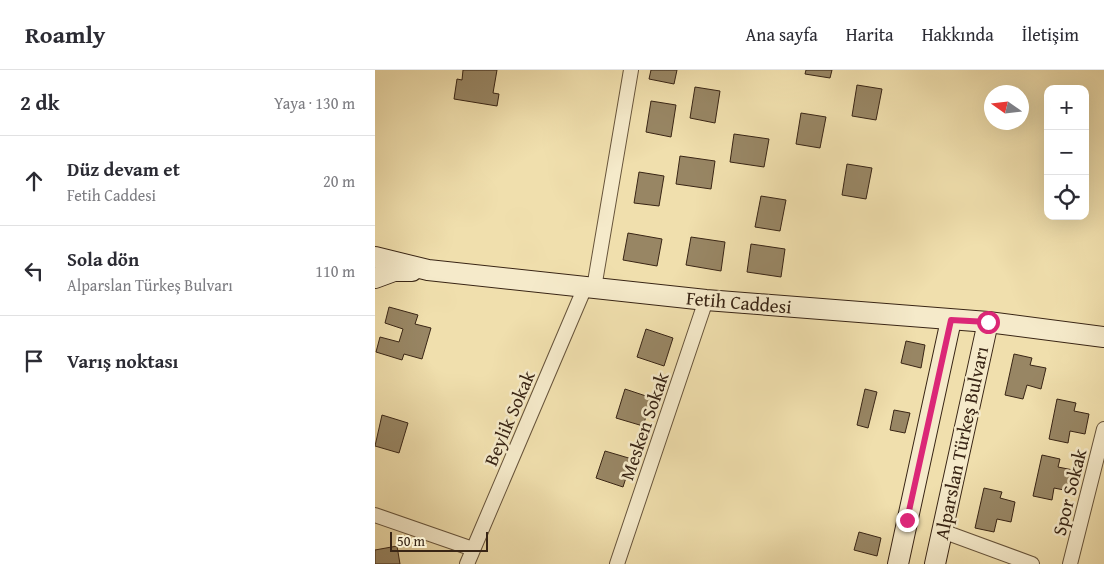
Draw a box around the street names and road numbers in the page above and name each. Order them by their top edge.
street label: Fetih Caddesi [685,283,793,321]
street label: Alparslan Türkeş Bulvarı [927,344,995,542]
street label: Beylik Sokak [476,366,542,470]
street label: Mesken Sokak [612,368,676,484]
street label: Spor Sokak [1045,445,1093,538]

